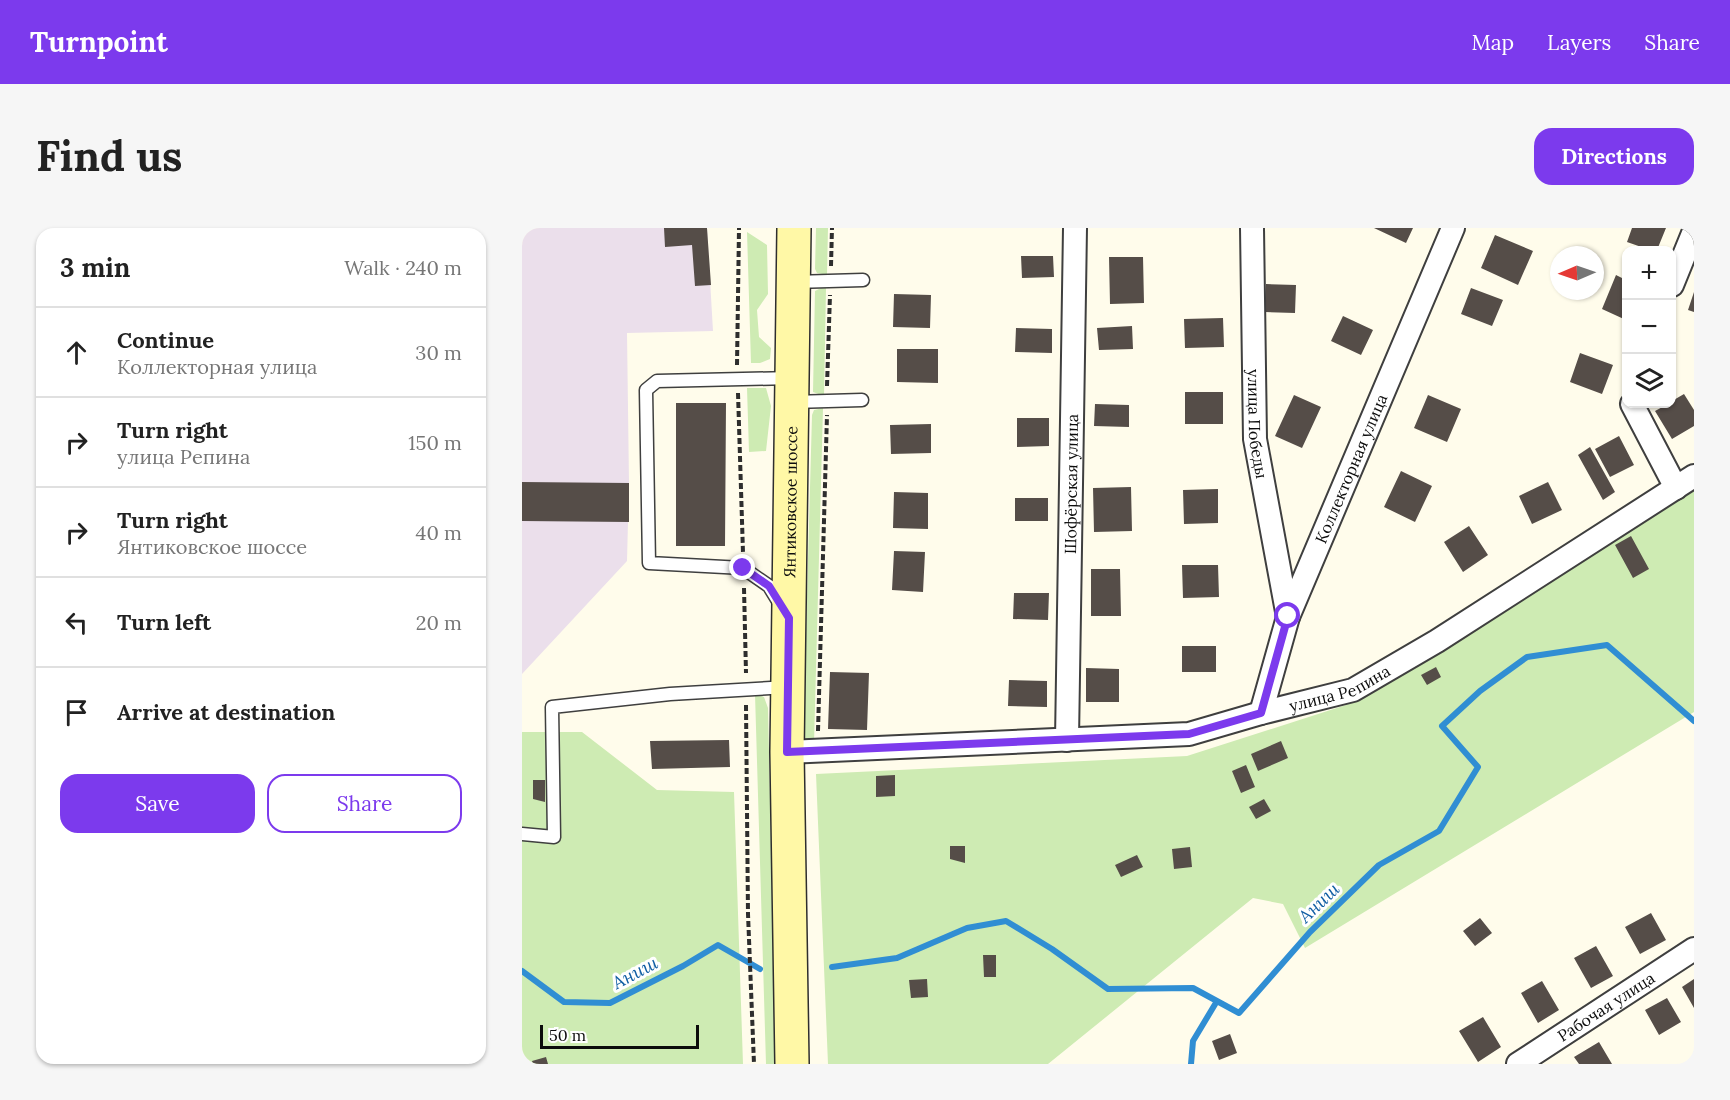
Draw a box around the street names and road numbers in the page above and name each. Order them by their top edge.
street label: улица Победы [1244,369,1272,480]
street label: Коллекторная улица [1310,391,1392,546]
street label: Шофёрская улица [1060,414,1082,554]
street label: Янтиковское шоссе [779,425,801,578]
street label: улица Репина [1287,661,1394,716]
street label: Рабочая улица [1553,967,1658,1046]

